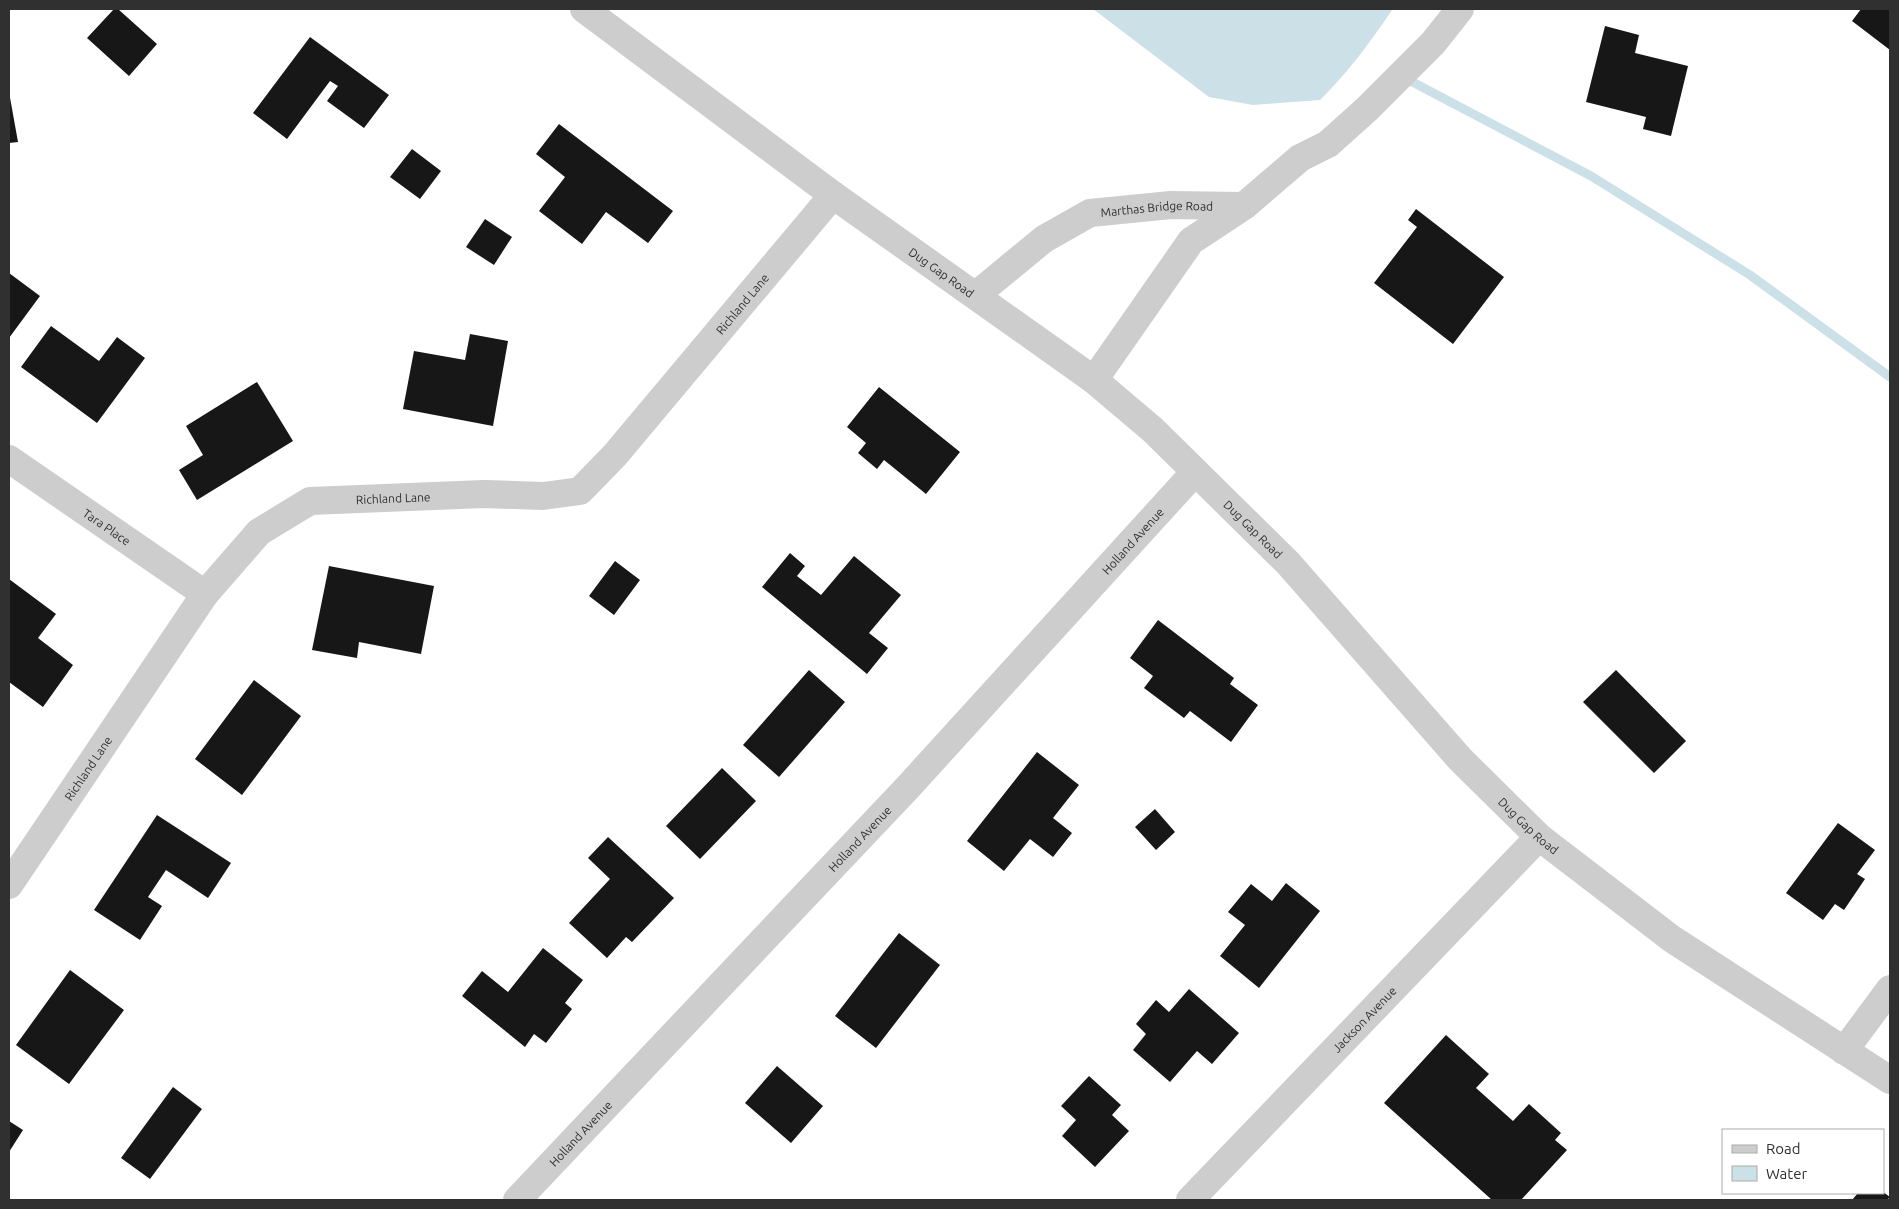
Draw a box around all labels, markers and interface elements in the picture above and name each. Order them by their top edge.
street label: Marthas Bridge Road [1100,198,1213,218]
street label: Dug Gap Road [907,245,977,299]
street label: Richland Lane [713,271,771,336]
street label: Richland Lane [356,490,431,506]
street label: Dug Gap Road [1222,497,1285,560]
street label: Holland Avenue [1099,505,1166,576]
street label: Tara Place [81,506,133,547]
street label: Richland Lane [62,733,114,803]
street label: Dug Gap Road [1496,795,1561,856]
street label: Holland Avenue [825,803,893,874]
street label: Jackson Avenue [1329,984,1398,1055]
street label: Holland Avenue [546,1098,614,1169]
legend [1722,1129,1884,1194]
text: Road [1766,1140,1801,1157]
text: Water [1766,1165,1807,1182]

